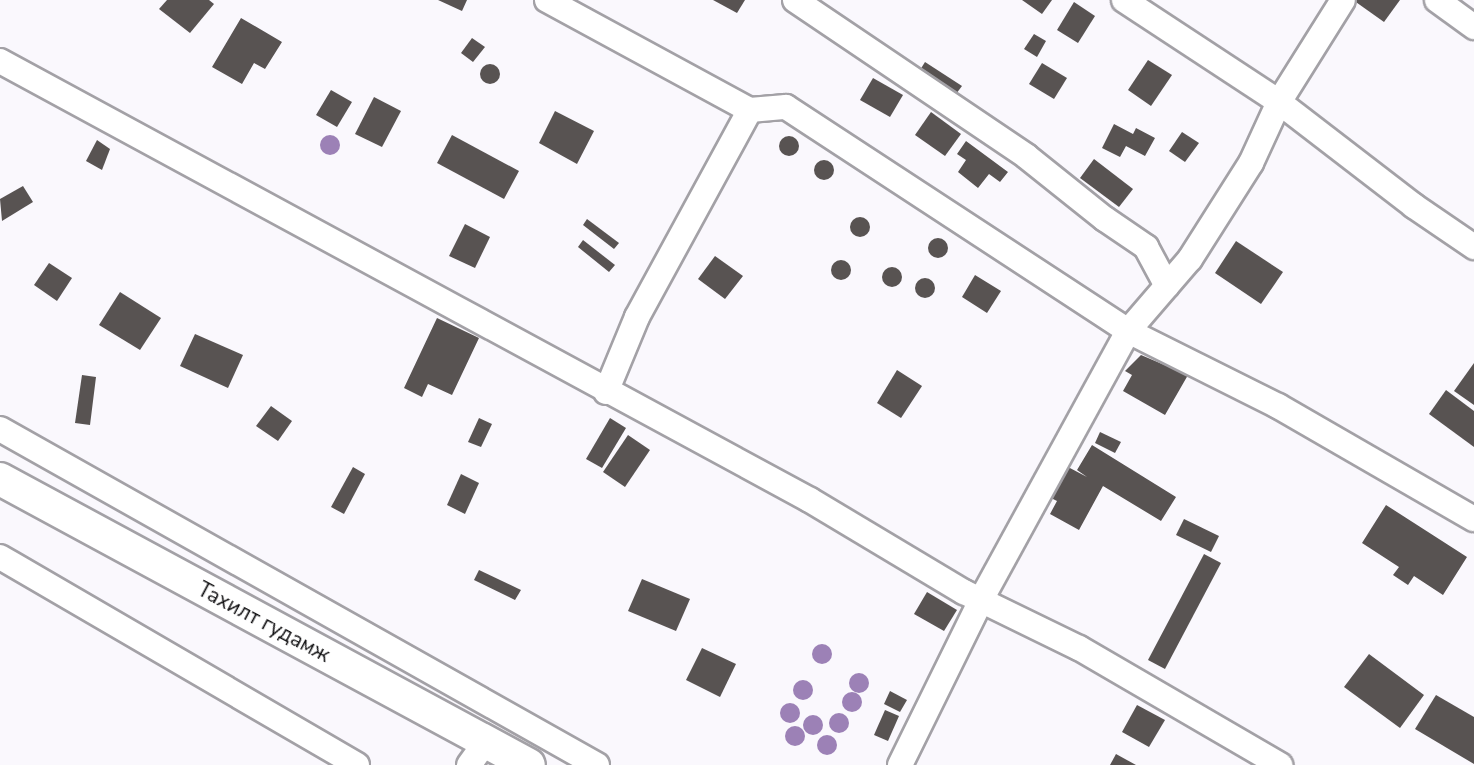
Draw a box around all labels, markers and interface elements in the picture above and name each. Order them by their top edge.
street label: Тахилт гудамж [193,576,335,668]

